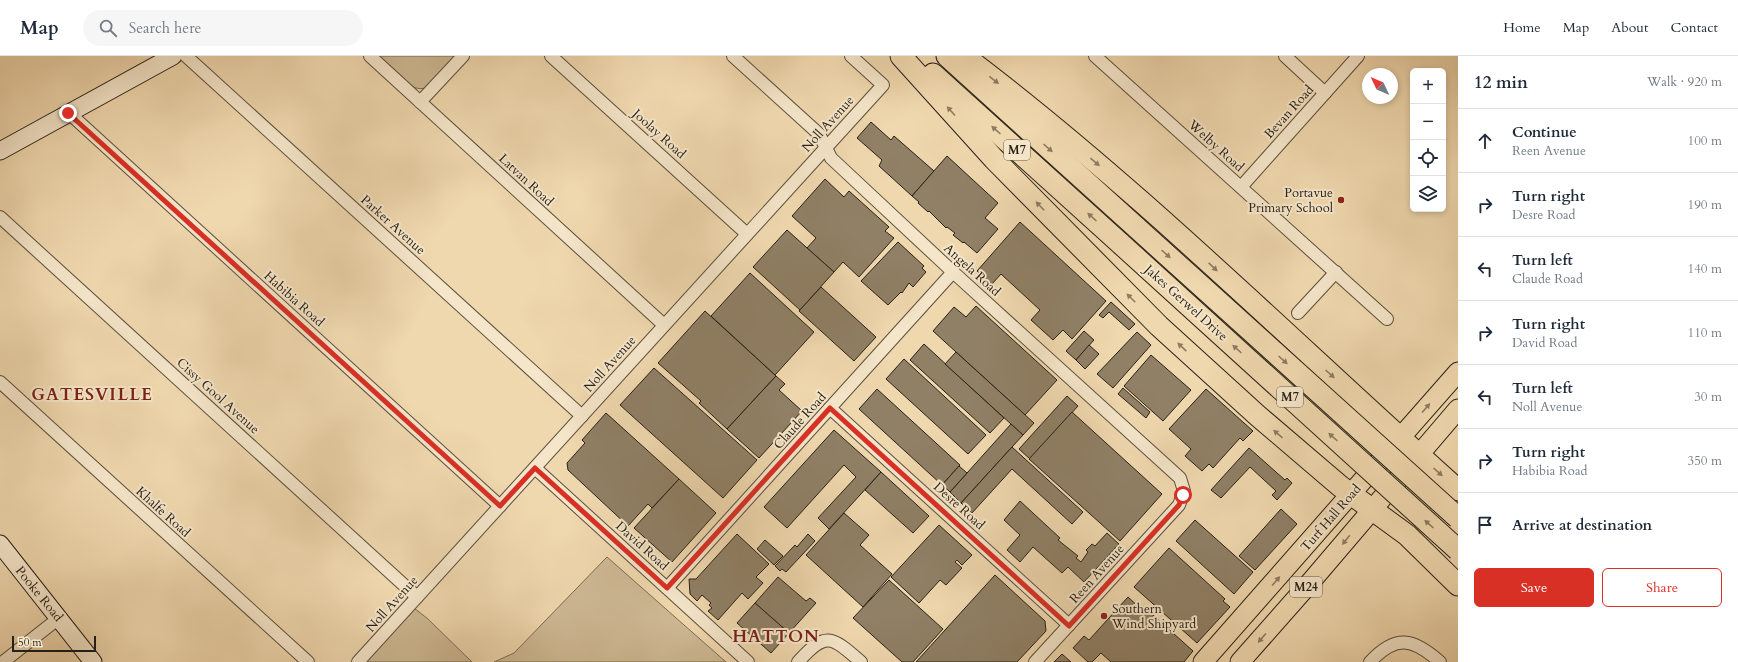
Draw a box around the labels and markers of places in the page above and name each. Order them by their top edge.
place label: Portavue Primary School [1248,184,1334,217]
marker: Portavue Primary School [1336,195,1346,205]
place label: Southern Wind Shipyard [1111,600,1196,633]
marker: Southern Wind Shipyard [1099,611,1109,621]

